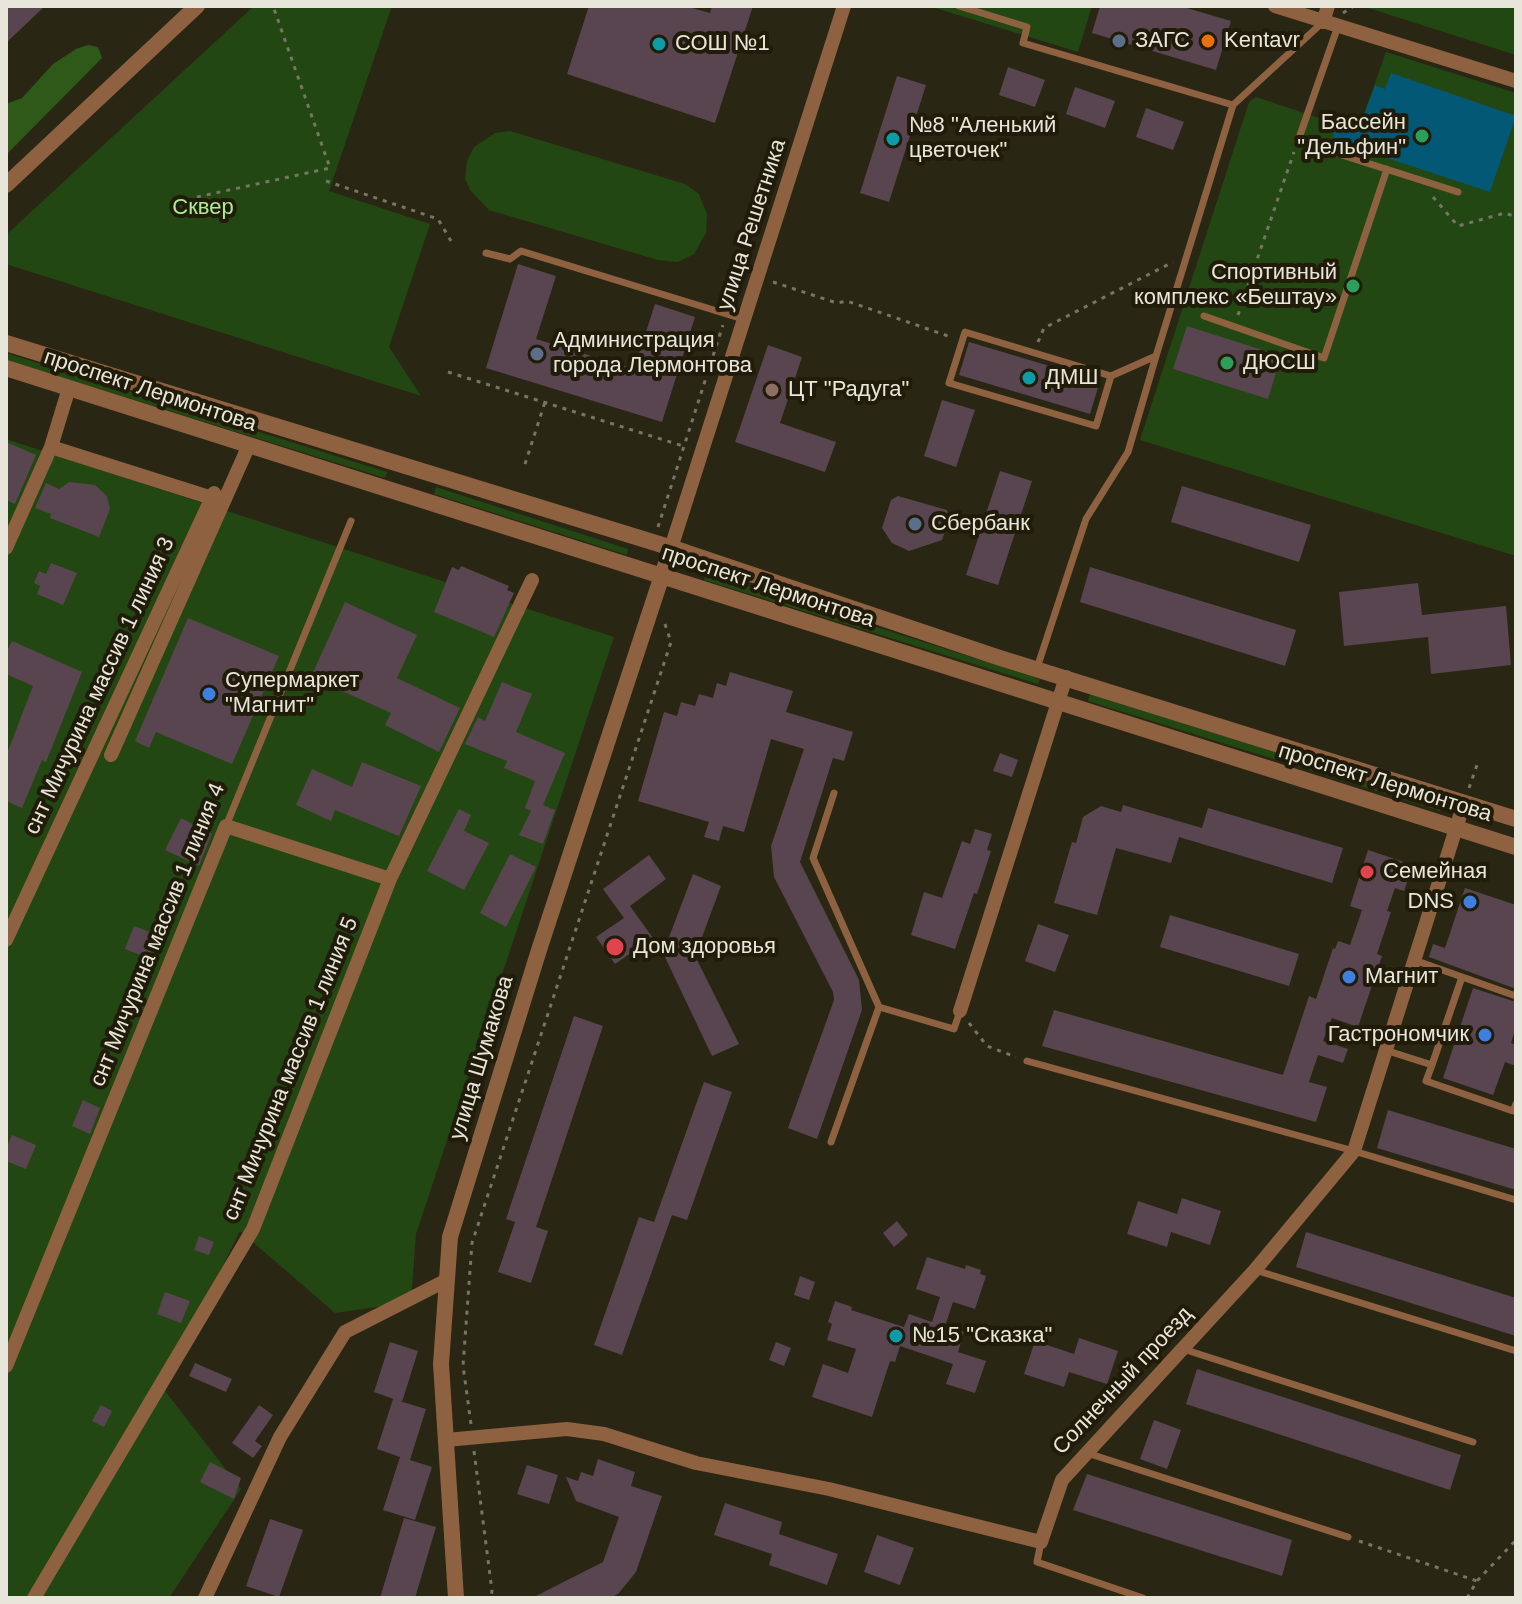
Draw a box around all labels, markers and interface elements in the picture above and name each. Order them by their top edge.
place label: ЗАГС [1135,28,1190,54]
place label: Kentavr [1224,28,1300,54]
place label: СОШ №1 [675,31,770,57]
marker: ЗАГС [1110,32,1128,50]
marker: Kentavr [1199,32,1217,50]
marker: СОШ №1 [650,35,668,53]
place label: Бассейн "Дельфин" [1297,110,1406,162]
place label: №8 "Аленький цветочек" [909,113,1056,164]
marker: Бассейн "Дельфин" [1413,127,1431,145]
marker: №8 "Аленький цветочек" [884,130,902,148]
street label: улица Решетника [712,136,792,314]
park label: Сквер [172,195,234,221]
place label: Спортивный комплекс «Бештау» [1134,260,1337,312]
marker: Спортивный комплекс «Бештау» [1344,277,1362,295]
place label: Администрация города Лермонтова [553,328,752,380]
street label: проспект Лермонтова [40,344,260,438]
marker: Администрация города Лермонтова [528,345,546,363]
place label: ДЮСШ [1243,350,1316,376]
marker: ДЮСШ [1218,354,1236,372]
place label: ДМШ [1045,365,1098,391]
marker: ДМШ [1020,369,1038,387]
place label: ЦТ "Радуга" [788,377,909,403]
marker: ЦТ "Радуга" [763,381,781,399]
place label: Сбербанк [931,511,1030,537]
marker: Сбербанк [906,515,924,533]
street label: снт Мичурина массив 1 линия 3 [19,533,181,839]
street label: проспект Лермонтова [658,540,878,634]
place label: Супермаркет "Магнит" [225,668,359,720]
marker: Супермаркет "Магнит" [200,685,218,703]
street label: проспект Лермонтова [1275,738,1495,828]
street label: снт Мичурина массив 1 линия 4 [85,779,231,1091]
place label: Семейная [1383,859,1487,885]
marker: Семейная [1358,863,1376,881]
place label: DNS [1408,889,1454,915]
marker: DNS [1461,893,1479,911]
street label: снт Мичурина массив 1 линия 5 [218,913,364,1225]
place label: Дом здоровья [633,934,776,960]
marker: Дом здоровья [604,936,626,958]
place label: Магнит [1365,964,1438,990]
marker: Магнит [1340,968,1358,986]
street label: улица Шумакова [444,973,520,1143]
place label: Гастрономчик [1328,1022,1469,1048]
marker: Гастрономчик [1476,1026,1494,1044]
street label: Солнечный проезд [1048,1302,1198,1460]
place label: №15 "Сказка" [912,1323,1052,1349]
marker: №15 "Сказка" [887,1327,905,1345]

